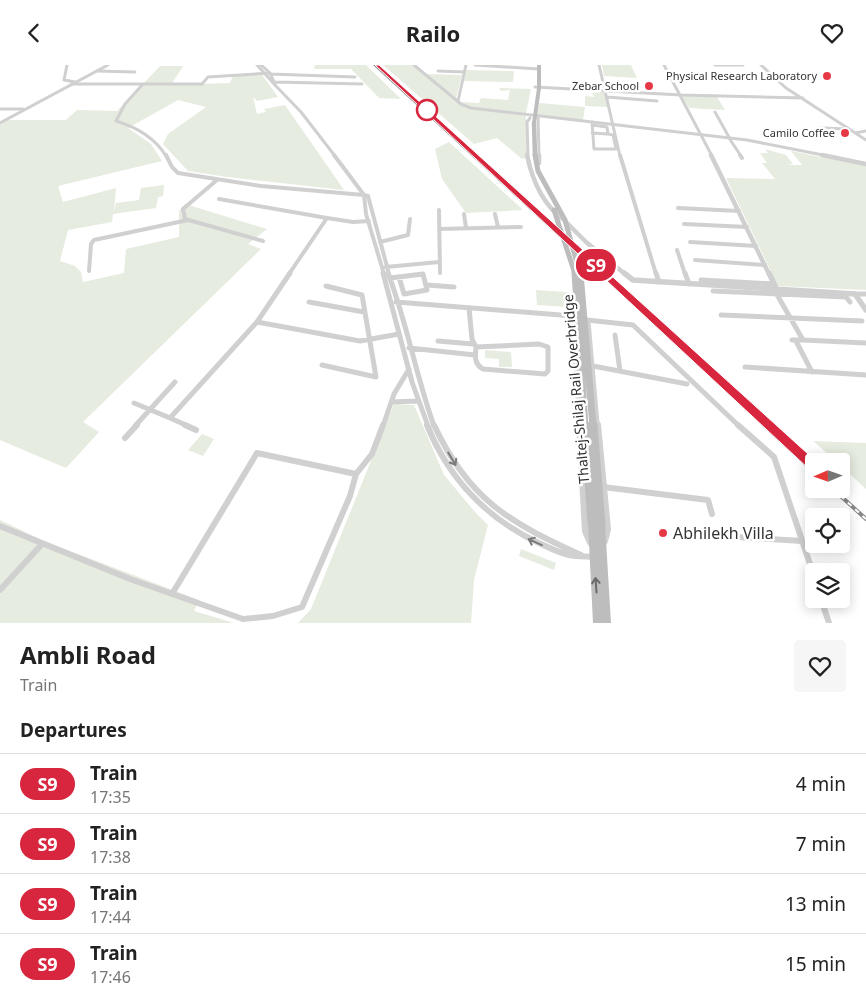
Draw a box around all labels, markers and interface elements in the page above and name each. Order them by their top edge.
text: Railo [406,18,460,48]
icon: back [20,19,48,47]
icon: heart [818,19,846,47]
place label: Physical Research Laboratory [666,68,817,83]
marker: Physical Research Laboratory [821,70,833,82]
place label: Zebar School [572,78,639,93]
marker: Zebar School [643,80,655,92]
unlabelled marker [416,99,438,121]
place label: Camilo Coffee [763,125,835,140]
marker: Camilo Coffee [839,127,851,139]
line badge: S9 [574,249,618,281]
text: S9 [586,253,606,277]
street label: Thaltej-Shilaj Rail Overbridge [558,294,593,484]
one-way arrow [447,451,457,465]
north arrow [805,453,850,497]
map controls [805,453,850,608]
button: locate [805,508,850,553]
place label: Abhilekh Villa [673,522,774,544]
marker: Abhilekh Villa [657,527,669,539]
one-way arrow [528,536,543,546]
button: layers [805,563,850,608]
one-way arrow [591,577,600,593]
text: Ambli Road [20,638,156,671]
button: heart [794,640,846,692]
text: Train [20,674,57,696]
text: Departures [20,717,127,743]
text: Train [90,760,138,786]
text: 4 min [796,771,846,797]
text: S9 [37,772,58,796]
text: 17:35 [90,786,131,808]
text: Train [90,820,138,846]
text: 7 min [796,831,846,857]
text: S9 [37,832,58,856]
text: 17:38 [90,846,131,868]
text: Train [90,880,138,906]
text: 13 min [785,891,846,917]
text: S9 [37,892,58,916]
text: 17:44 [90,906,131,928]
text: Train [90,940,138,966]
text: 15 min [785,951,846,977]
text: S9 [37,952,58,976]
text: 17:46 [90,966,131,988]

